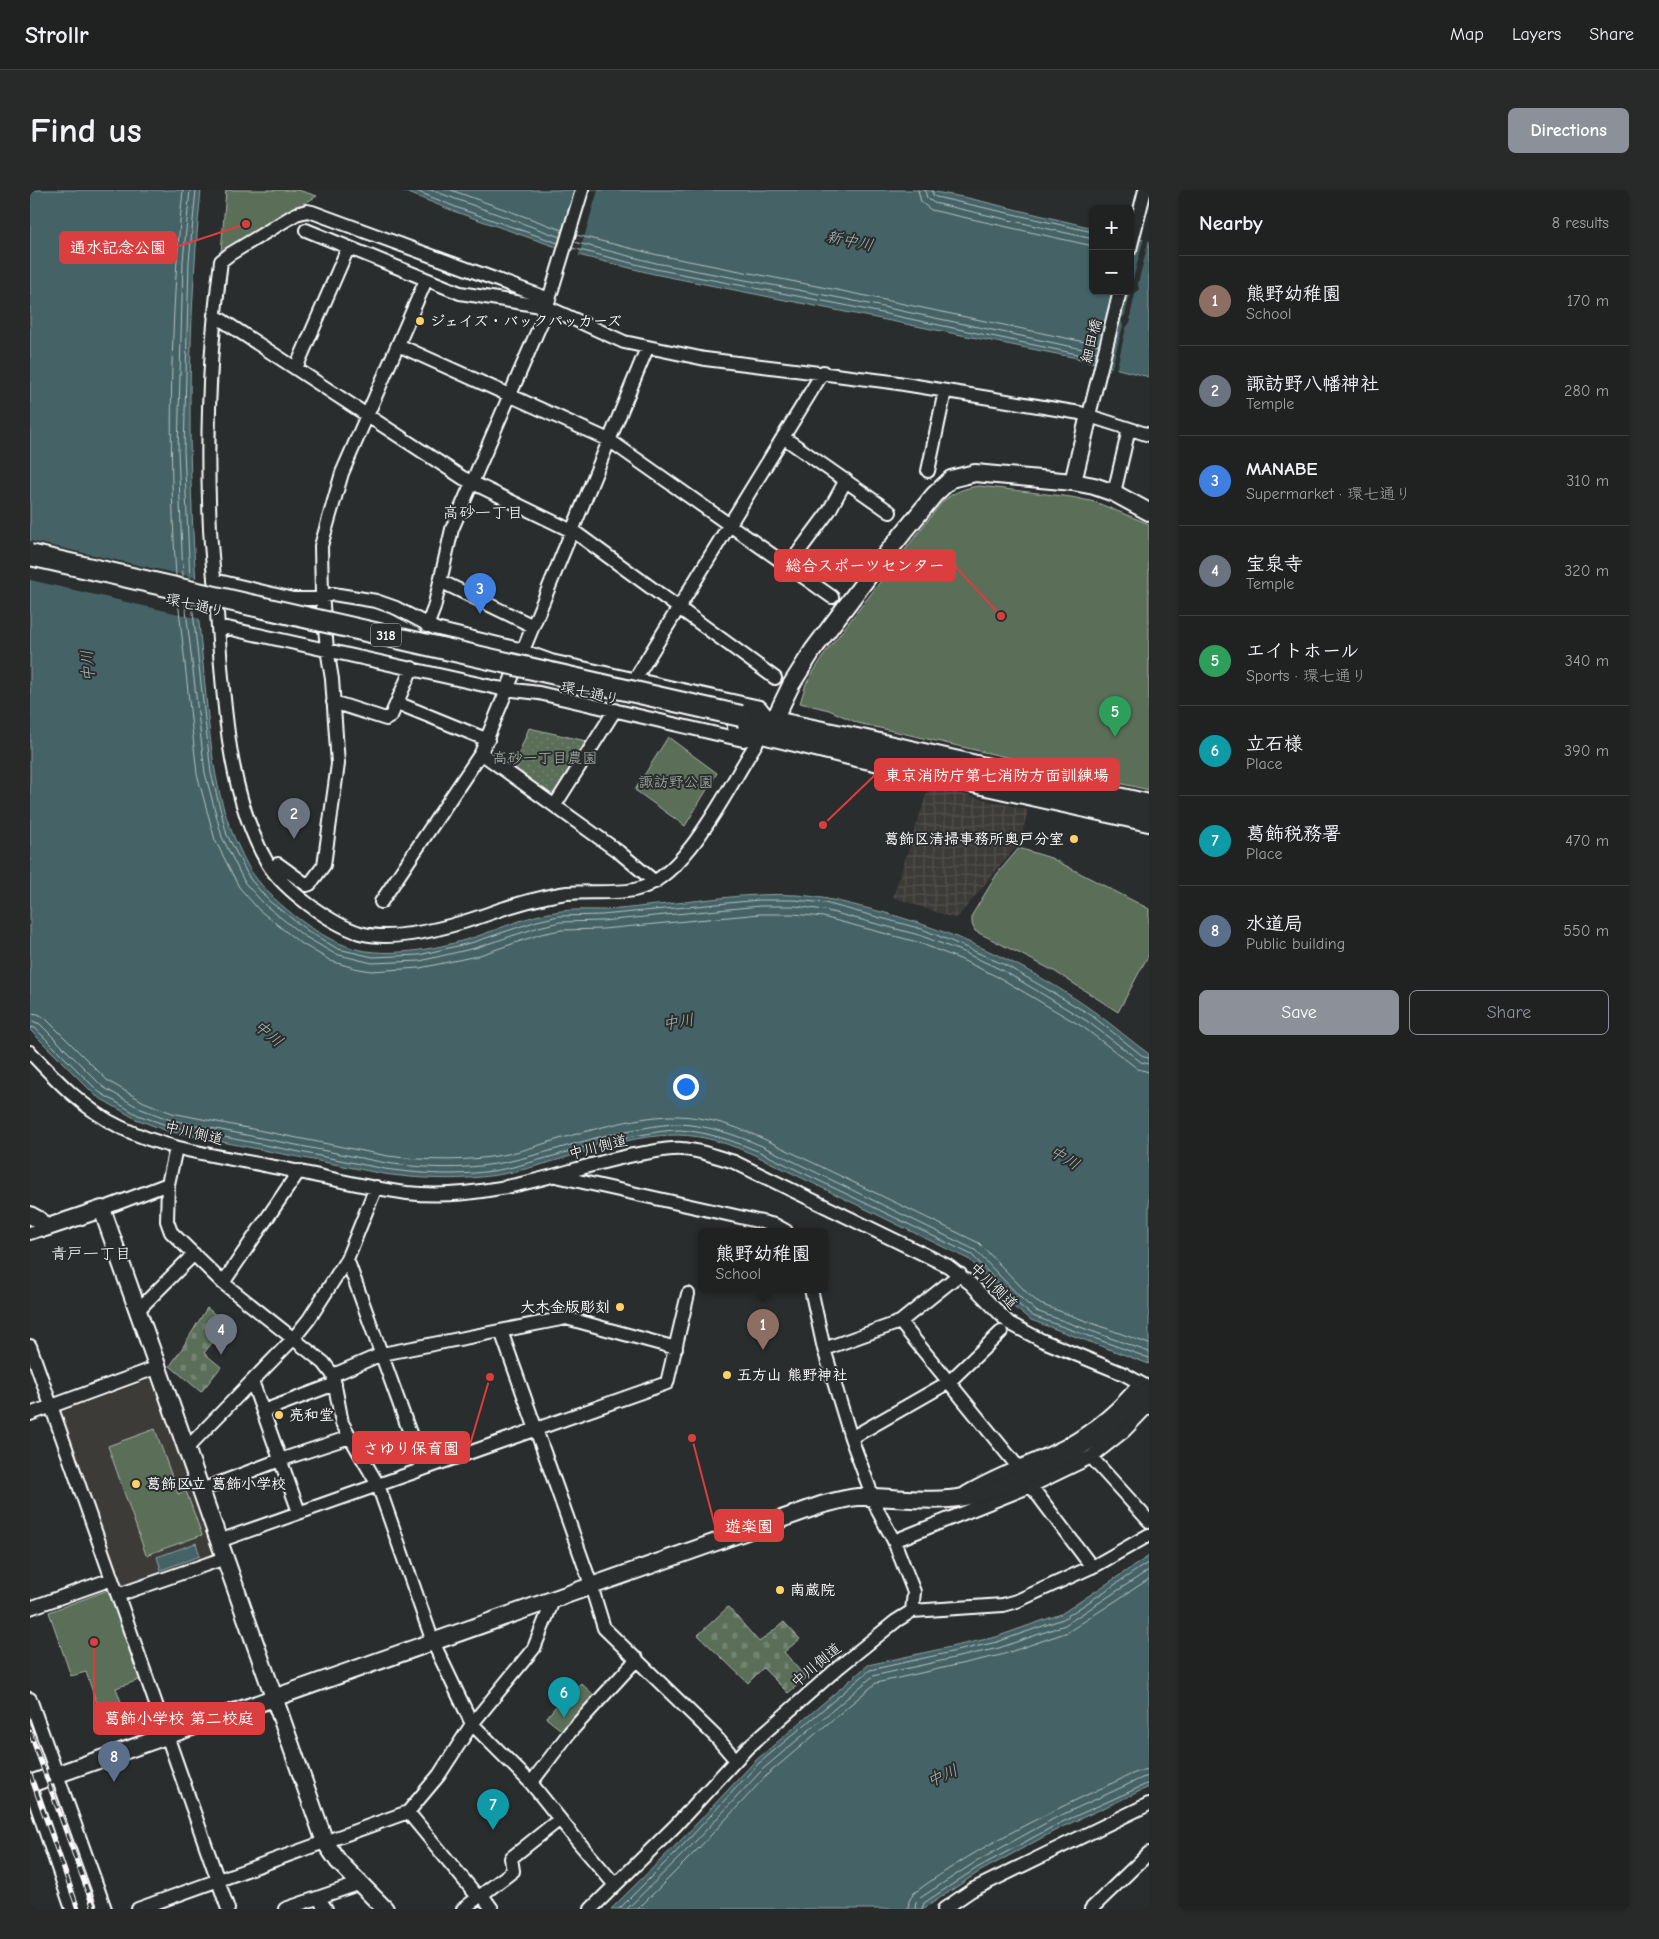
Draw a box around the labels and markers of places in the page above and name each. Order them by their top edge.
callout: 通水記念公園 [60,232,176,263]
place label: ジェイズ・バックパッカーズ [430,312,622,330]
marker: ジェイズ・バックパッカーズ [414,315,426,327]
callout: 総合スポーツセンター [775,550,955,581]
pin: 3 [464,573,496,614]
pin: 5 [1099,696,1131,737]
callout: 東京消防庁第七消防方面訓練場 [875,759,1119,790]
pin: 2 [278,798,310,839]
place label: 葛飾区清掃事務所奥戸分室 [884,830,1064,848]
marker: 葛飾区清掃事務所奥戸分室 [1068,833,1080,845]
place label: 大木金版彫刻 [520,1298,610,1316]
marker: 大木金版彫刻 [614,1301,626,1313]
pin: 1 [747,1309,779,1350]
pin: 4 [205,1314,237,1355]
place label: 五方山 熊野神社 [737,1366,847,1384]
marker: 五方山 熊野神社 [721,1369,733,1381]
place label: 亮和堂 [289,1406,334,1424]
marker: 亮和堂 [273,1409,285,1421]
callout: さゆり保育園 [353,1432,469,1463]
place label: 葛飾区立 葛飾小学校 [146,1475,286,1493]
marker: 葛飾区立 葛飾小学校 [130,1478,142,1490]
callout: 遊楽園 [715,1510,783,1541]
place label: 南蔵院 [790,1581,835,1599]
marker: 南蔵院 [774,1584,786,1596]
pin: 6 [548,1677,580,1718]
callout: 葛飾小学校 第二校庭 [94,1703,264,1734]
pin: 8 [98,1741,130,1782]
pin: 7 [477,1789,509,1830]

